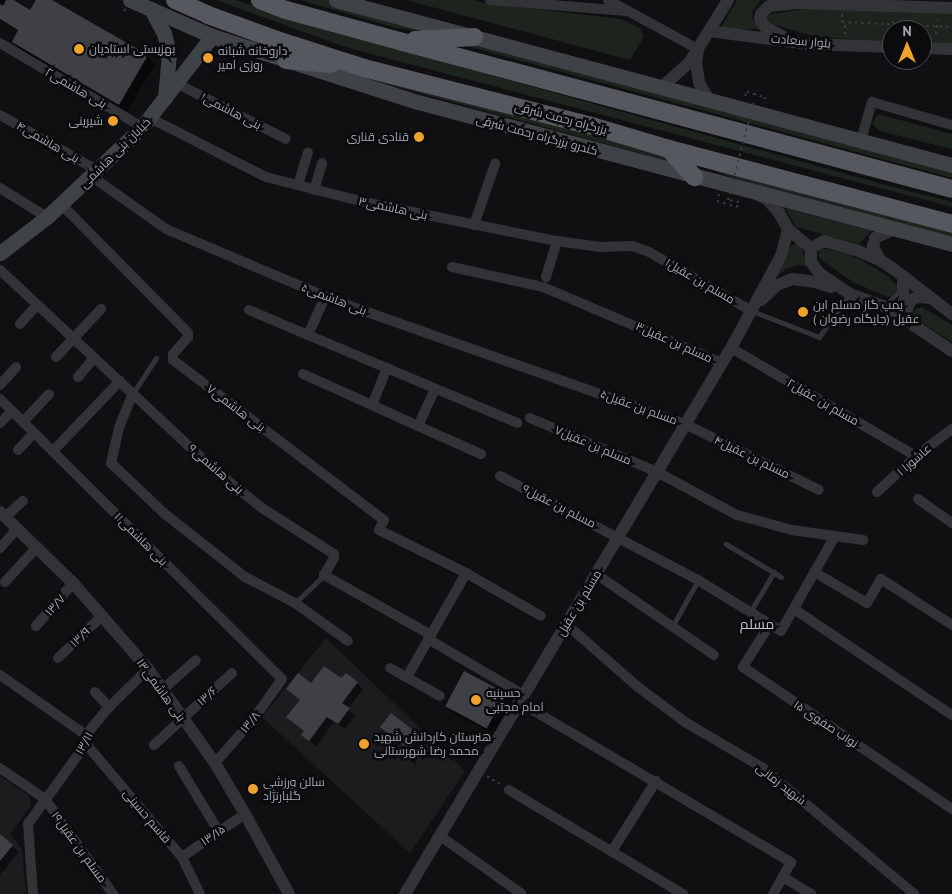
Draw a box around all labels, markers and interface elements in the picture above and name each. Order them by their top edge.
north arrow [882,20,932,70]
text: N [902,22,912,40]
street label: بلوار سعادت [771,31,831,51]
place label: بهزیستی استادیان [89,42,175,56]
marker: بهزیستی استادیان [73,43,85,55]
place label: داروخانه شبانه روزی امیر [218,44,287,72]
marker: داروخانه شبانه روزی امیر [202,52,214,64]
street label: ۲بنی هاشمی [43,65,109,111]
street label: بنی هاشمی۱ [198,90,264,132]
street label: بزرگراه رحمت شرقی [513,99,609,137]
street label: کندرو بزرگراه رحمت شرقی [475,112,599,158]
place label: شیرینی [69,114,103,128]
street label: خیابان بنی هاشمی [77,115,153,191]
marker: شیرینی [107,115,119,127]
street label: ۴بنی هاشمی [14,118,82,166]
place label: قنادی قناری [347,130,409,144]
marker: قنادی قناری [413,131,425,143]
street label: بنی هاشمی۳ [357,194,429,222]
street label: مسلم بن عقیل۱ [663,255,737,307]
street label: بنی هاشمی۵ [299,280,369,318]
place label: پمپ گاز مسلم ابن عقیل (جایگاه رضوان ) [813,298,920,326]
marker: پمپ گاز مسلم ابن عقیل (جایگاه رضوان ) [797,306,809,318]
street label: مسلم بن عقیل۳ [633,319,715,365]
street label: مسلم بن عقیل۲ [784,376,862,428]
street label: بنی هاشمی۷ [204,381,268,435]
street label: مسلم بن عقیل۵ [599,386,679,428]
street label: مسلم بن عقیل۷ [553,422,633,468]
street label: مسلم بن عقیل۴ [712,432,792,482]
street label: بنی هاشمی۹ [185,441,247,497]
street label: عاشورا ۱ [894,441,934,479]
street label: مسلم بن عقیل۹ [520,481,598,531]
street label: بنی هاشمی۱۱ [111,509,171,569]
street label: مسلم بن عقیل [554,567,604,639]
street label: ۱۳/۷ [42,591,68,619]
district label: مسلم [740,616,774,632]
street label: ۱۳/۹ [67,624,93,650]
street label: بنی هاشمی۱۳ [133,656,189,724]
street label: ۱۳/۶ [194,683,220,709]
place label: حسینیه امام مجتبی [486,686,544,714]
marker: حسینیه امام مجتبی [470,694,482,706]
street label: نواب صفوی ۱۵ [791,697,861,751]
street label: ۱۳/۸ [237,708,263,736]
street label: ۱۳/۱۱ [72,729,96,757]
place label: هنرستان کاردانش شهید محمد رضا شهرستانی [374,730,491,758]
marker: هنرستان کاردانش شهید محمد رضا شهرستانی [358,738,370,750]
street label: شهید زمانی [753,760,809,808]
place label: سالن ورزشی گلبارنژاد [263,775,325,803]
marker: سالن ورزشی گلبارنژاد [247,783,259,795]
street label: قاسم حسینی [120,786,174,846]
street label: مسلم بن عقیل۱۹ [48,809,110,885]
street label: ۱۳/۱۵ [198,822,228,848]

